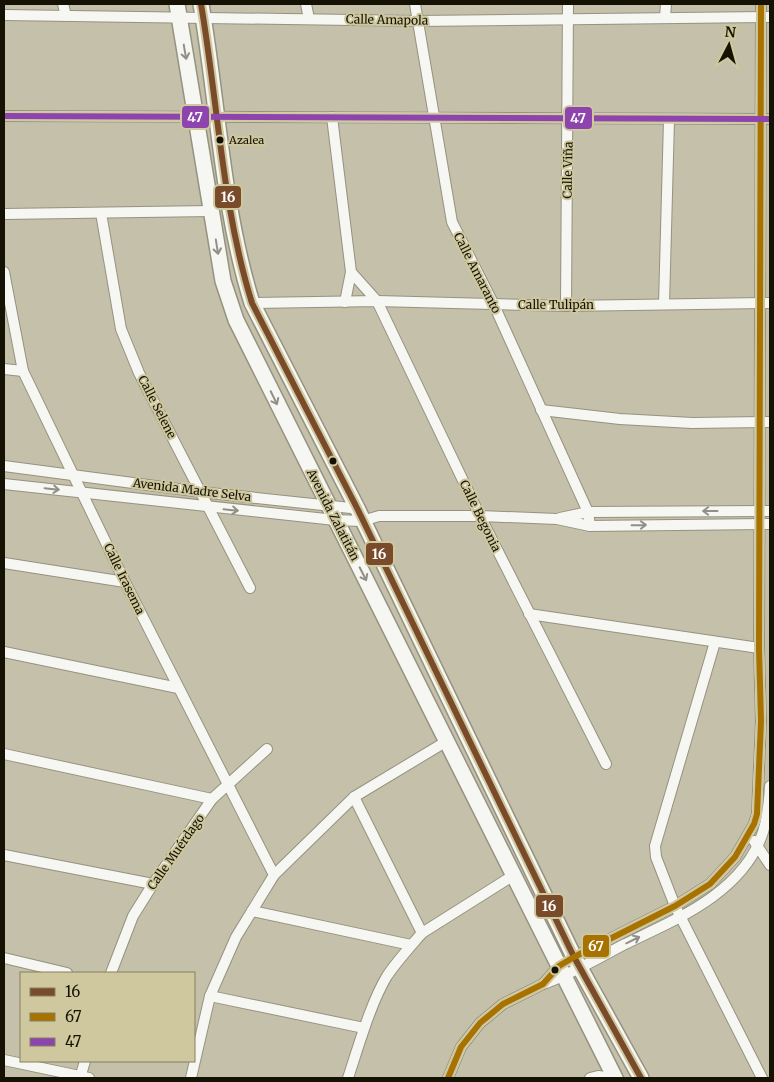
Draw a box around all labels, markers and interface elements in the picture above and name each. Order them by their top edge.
street label: Calle Amapola [346,11,429,28]
north arrow [704,20,754,70]
text: N [724,23,737,42]
one-way arrow [180,43,190,59]
line badge: 47 [181,105,210,129]
line badge: 47 [564,106,593,130]
text: 47 [187,108,203,126]
text: 47 [570,109,586,127]
place label: Azalea [228,133,264,147]
marker: Azalea [215,135,225,145]
street label: Calle Viña [560,141,576,199]
line badge: 16 [214,185,242,209]
text: 16 [221,188,236,206]
street label: Calle Amaranto [451,230,504,316]
one-way arrow [213,238,223,254]
street label: Calle Tulipán [518,297,594,312]
street label: Calle Selene [135,373,180,441]
one-way arrow [269,390,279,405]
unlabelled marker [328,456,338,466]
street label: Avenida Zalatitán [303,465,363,563]
street label: Avenida Madre Selva [131,475,253,504]
street label: Calle Begonia [457,477,505,555]
one-way arrow [44,484,60,494]
one-way arrow [223,505,239,514]
one-way arrow [702,507,718,516]
one-way arrow [630,521,646,530]
street label: Calle Irasema [101,541,148,617]
line badge: 16 [365,542,394,566]
text: 16 [372,545,387,563]
one-way arrow [359,566,368,581]
street label: Calle Muérdago [144,811,207,893]
line badge: 16 [535,894,564,918]
text: 16 [542,897,557,915]
line badge: 67 [582,934,610,958]
one-way arrow [625,935,640,944]
text: 67 [588,937,604,955]
unlabelled marker [550,965,560,975]
legend [20,972,195,1062]
text: 16 [65,982,80,1001]
text: 67 [65,1007,82,1026]
text: 47 [65,1032,82,1051]

